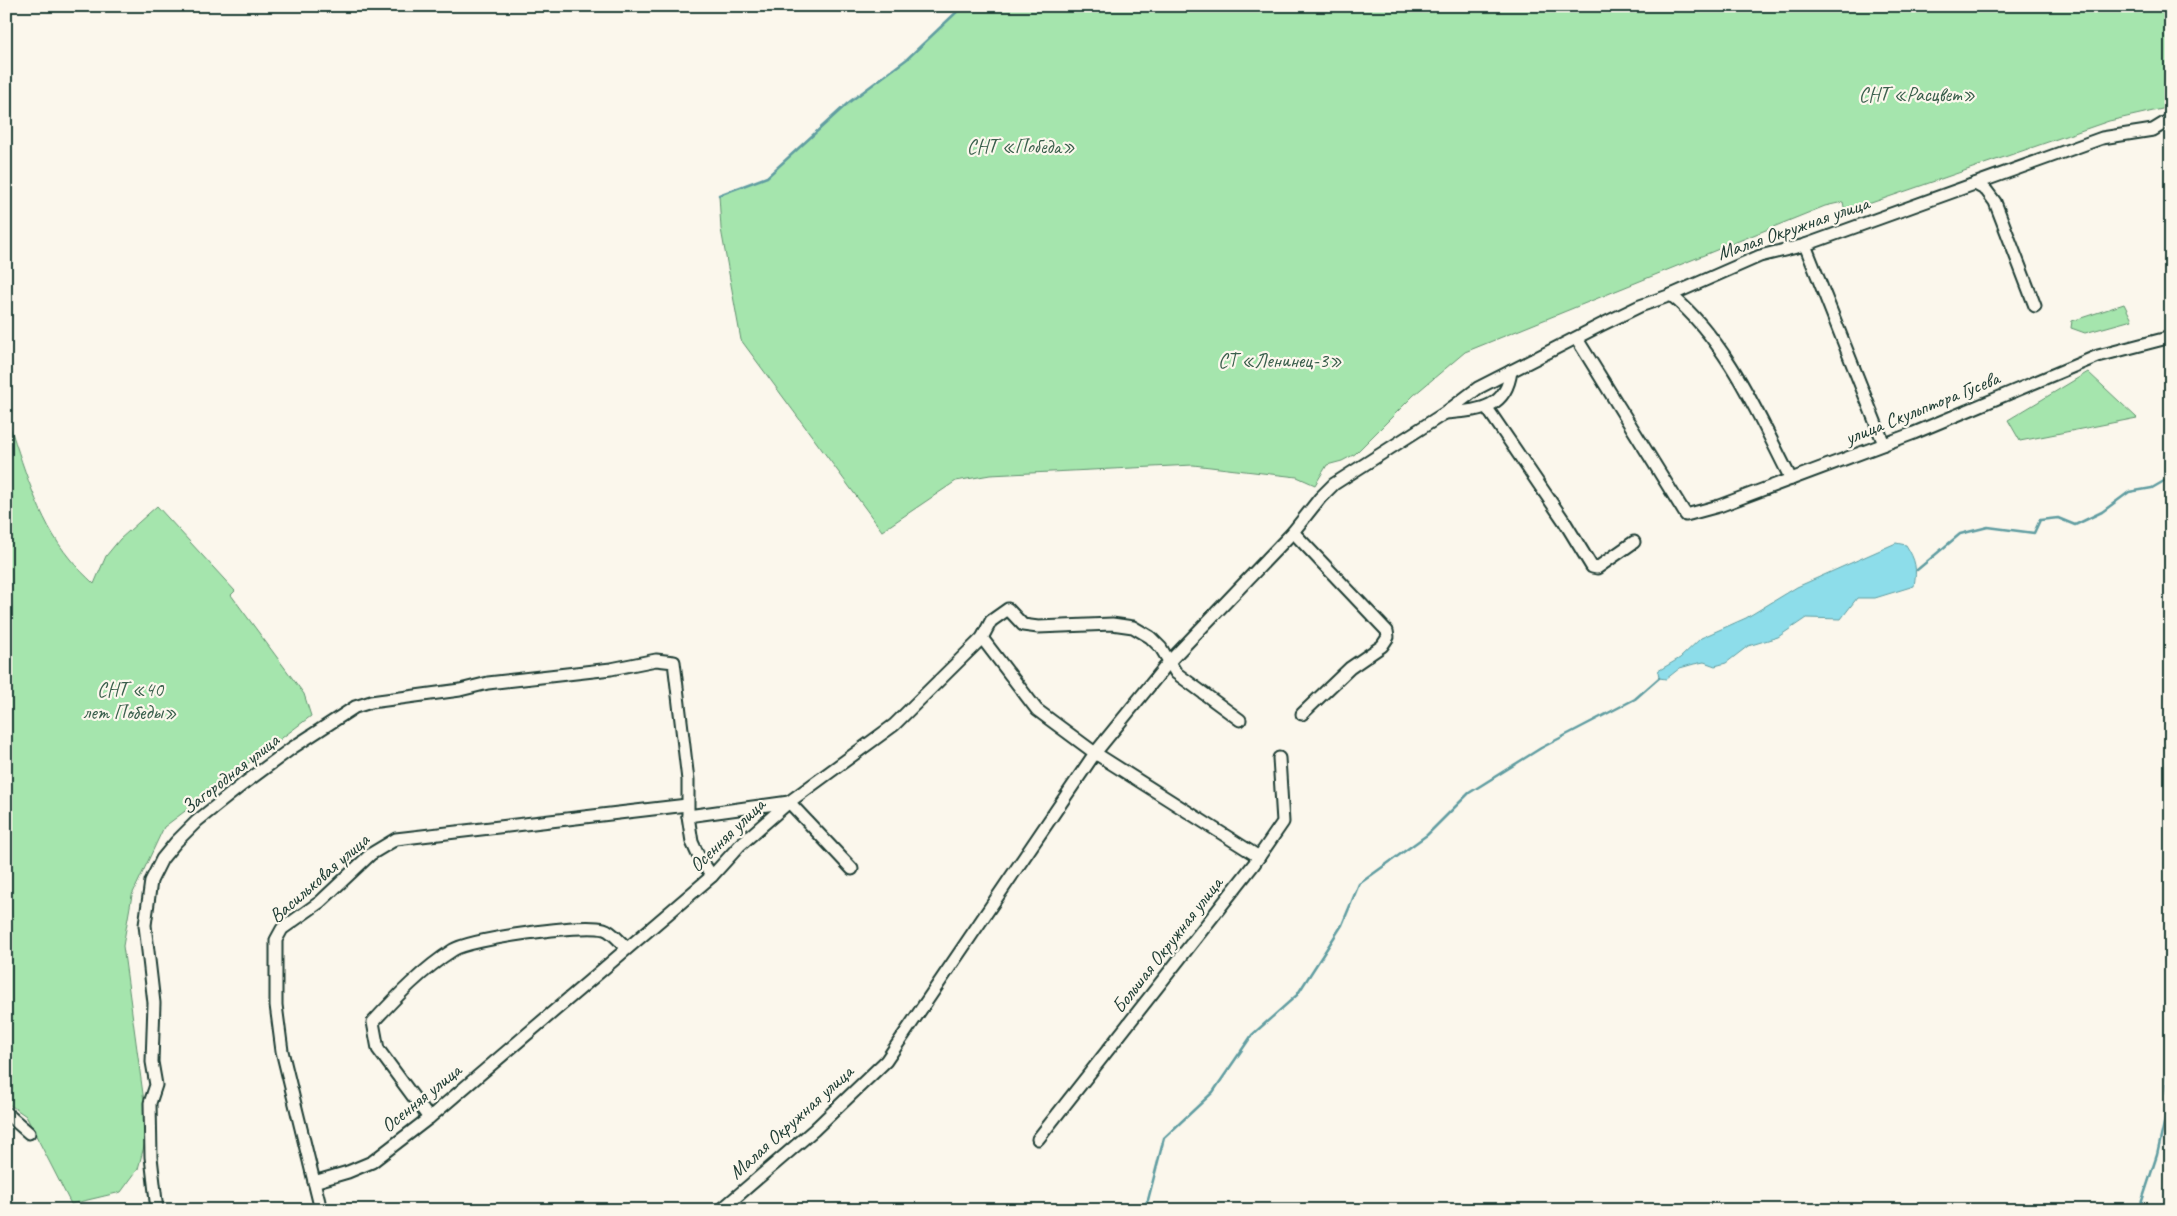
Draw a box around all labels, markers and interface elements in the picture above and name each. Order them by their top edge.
park label: СНТ «Расцвет» [1859,82,1975,107]
park label: СНТ «Победа» [967,134,1075,159]
street label: Малая Окружная улица [1714,190,1874,266]
park label: СТ «Ленинец-3» [1218,348,1342,373]
street label: улица Скульптора Гусева [1840,365,2005,451]
park label: СНТ «40 лет Победы» [83,677,177,725]
street label: Загородная улица [176,727,286,820]
street label: Осенняя улица [684,791,772,877]
street label: Васильковая улица [264,826,376,928]
street label: Большая Окружная улица [1106,870,1229,1018]
street label: Осенняя улица [376,1057,468,1138]
street label: Малая Окружная улица [724,1058,860,1185]

